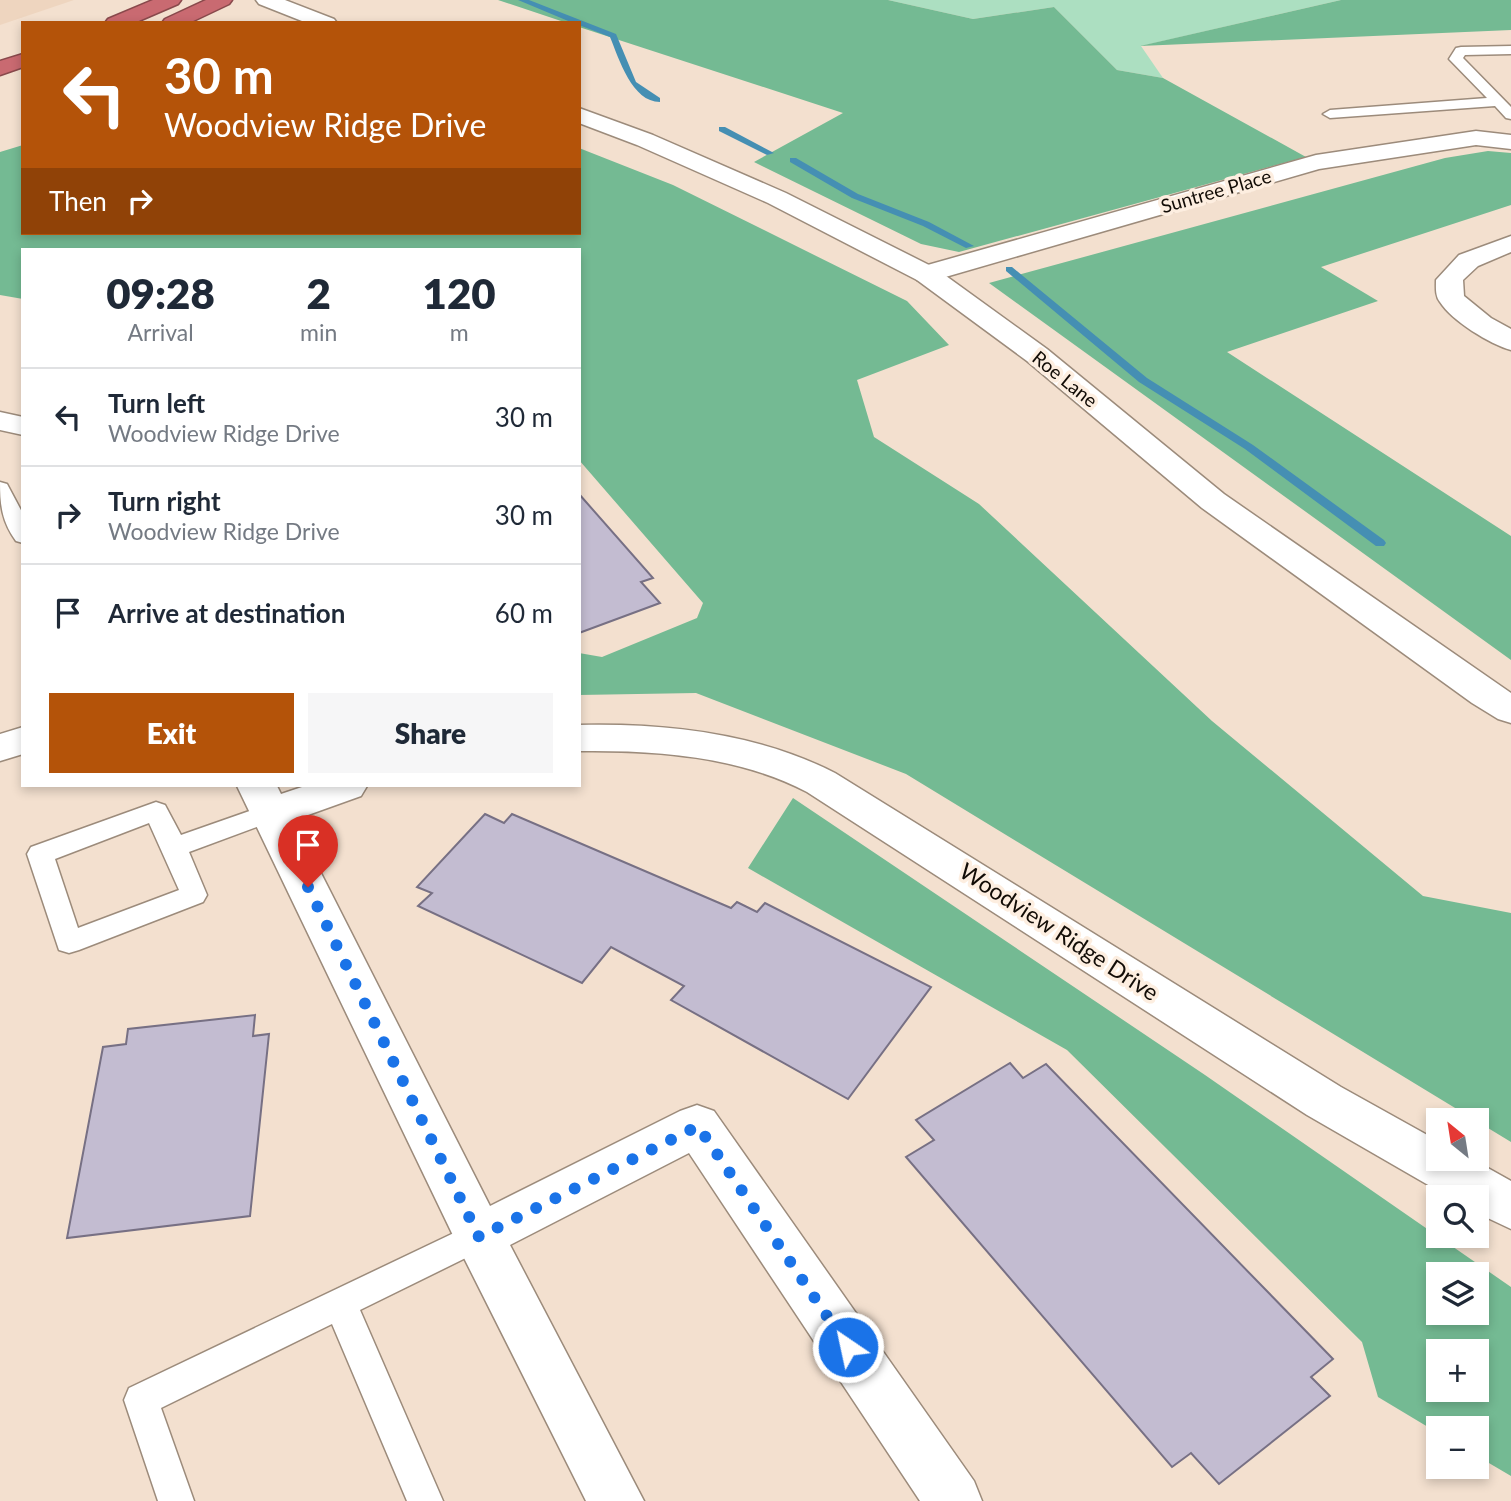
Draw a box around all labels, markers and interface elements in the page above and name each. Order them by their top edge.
text: 30 m [164,46,274,104]
icon: left [49,49,140,140]
text: Woodview Ridge Drive [164,105,486,144]
street label: Suntree Place [1158,164,1274,217]
icon: right [121,182,159,220]
text: Then [49,185,107,217]
text: 09:28 [106,268,215,318]
text: 2 [307,268,331,318]
text: 120 [423,268,496,318]
text: Arrival [127,318,194,346]
text: min [300,318,337,346]
text: m [450,318,469,346]
street label: Roe Lane [1028,346,1102,412]
text: Turn left [108,387,205,419]
icon: left [49,398,87,436]
text: 30 m [495,401,553,433]
text: Woodview Ridge Drive [108,419,340,447]
text: Turn right [108,485,221,517]
icon: right [49,496,87,534]
text: 30 m [495,499,553,531]
text: Woodview Ridge Drive [108,517,340,545]
icon: arrive [49,594,87,632]
text: Arrive at destination [108,597,345,629]
text: 60 m [495,597,553,629]
button: Exit [49,693,294,773]
button: Share [308,693,553,773]
pin [278,815,338,887]
icon: arrive [289,826,327,864]
street label: Woodview Ridge Drive [955,856,1164,1006]
north arrow [1426,1108,1489,1171]
map controls [1426,1108,1489,1479]
button: search [1426,1185,1489,1248]
button: layers [1426,1262,1489,1325]
position arrow [811,1310,885,1384]
button: + [1426,1339,1489,1402]
button: − [1426,1416,1489,1479]

